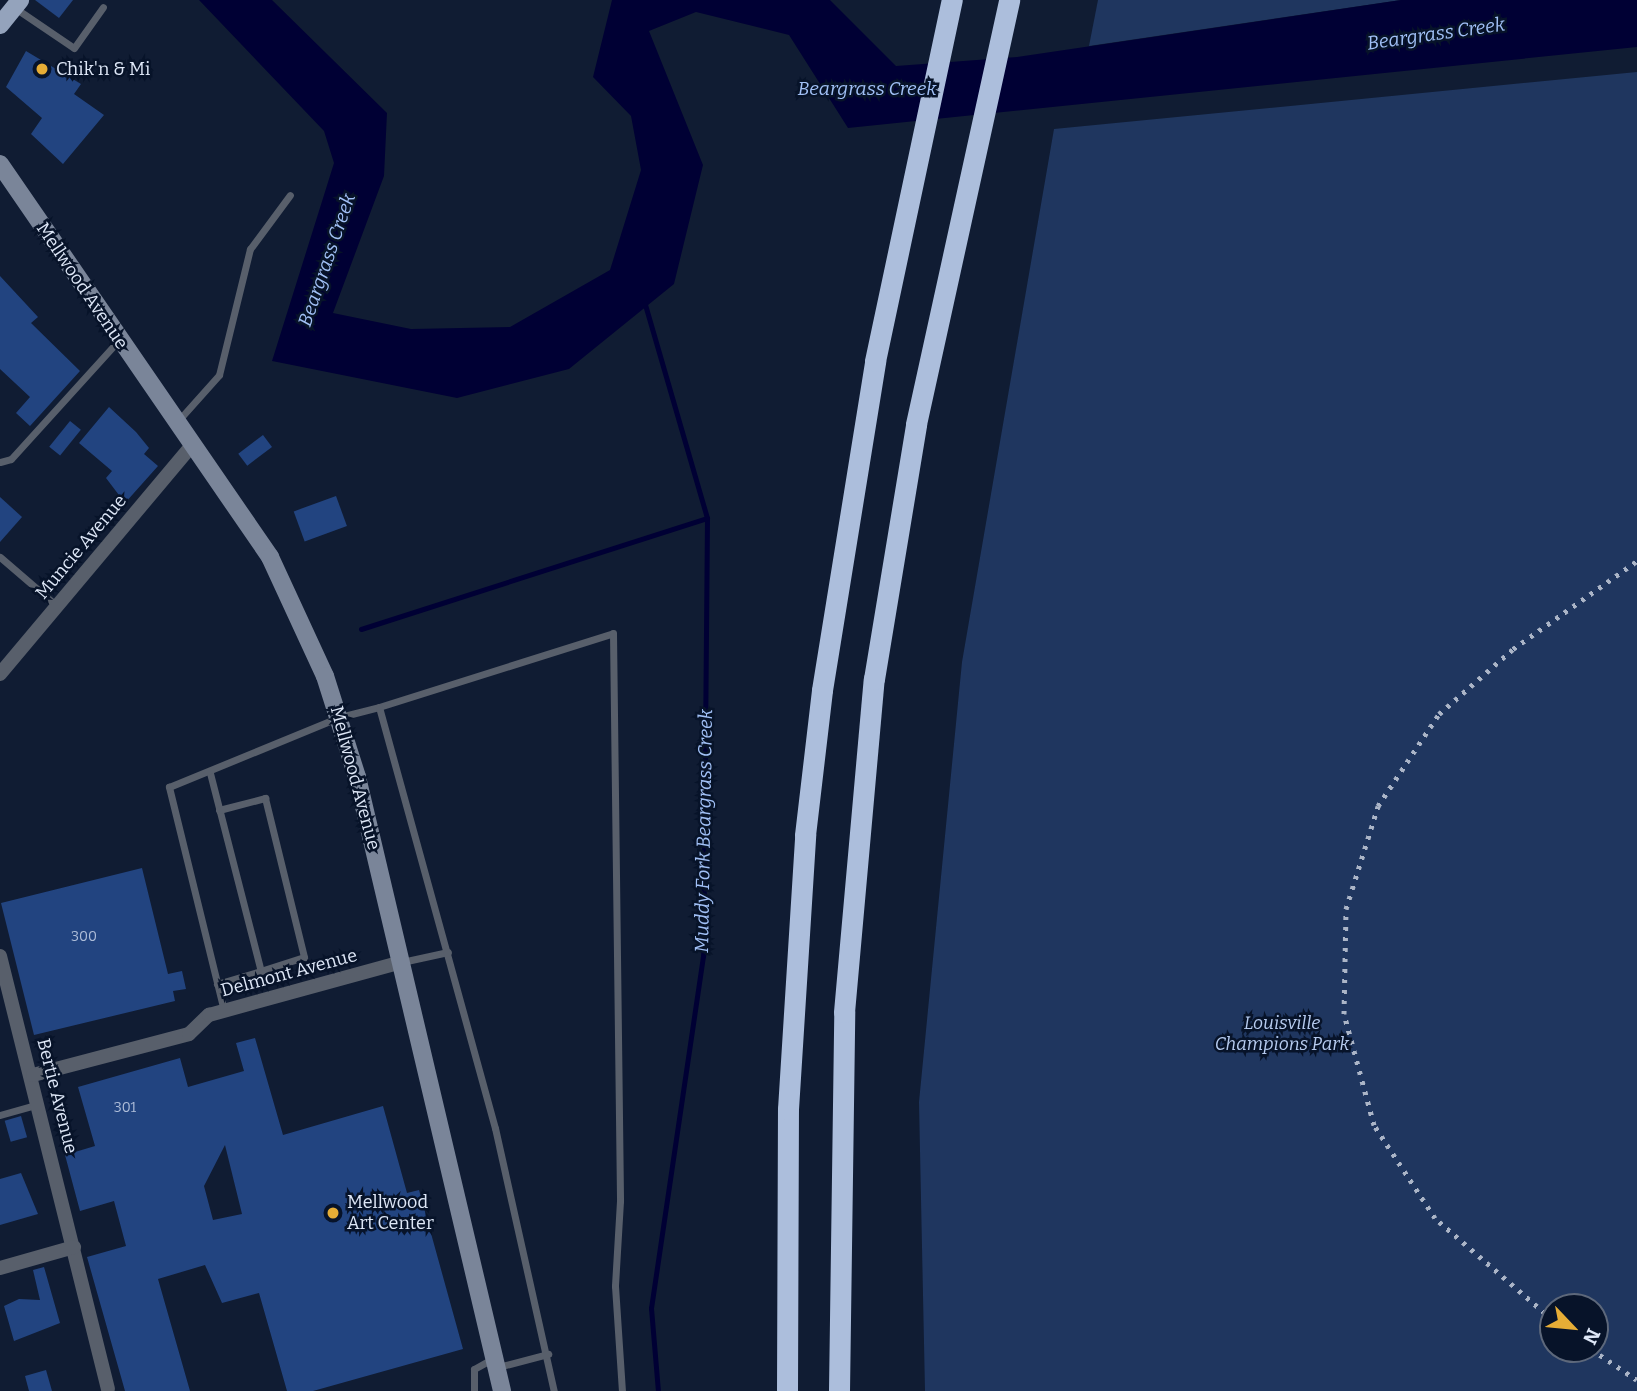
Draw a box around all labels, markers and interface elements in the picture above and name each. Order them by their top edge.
water label: Beargrass Creek [1366,13,1506,55]
place label: Chik'n & Mi [56,58,150,80]
marker: Chik'n & Mi [34,61,50,77]
water label: Beargrass Creek [797,78,937,100]
water label: Beargrass Creek [294,191,360,329]
street label: Mellwood Avenue [32,219,132,353]
street label: Muncie Avenue [31,490,131,604]
street label: Mellwood Avenue [325,704,385,852]
water label: Muddy Fork Beargrass Creek [690,709,718,953]
house number: 300 [71,929,97,945]
street label: Delmont Avenue [219,944,359,1002]
park label: Louisville Champions Park [1215,1013,1349,1056]
street label: Bertie Avenue [32,1036,82,1156]
house number: 301 [114,1100,136,1116]
place label: Mellwood Art Center [347,1192,434,1234]
marker: Mellwood Art Center [325,1205,341,1221]
north arrow [1539,1293,1609,1363]
text: N [1578,1325,1605,1348]

